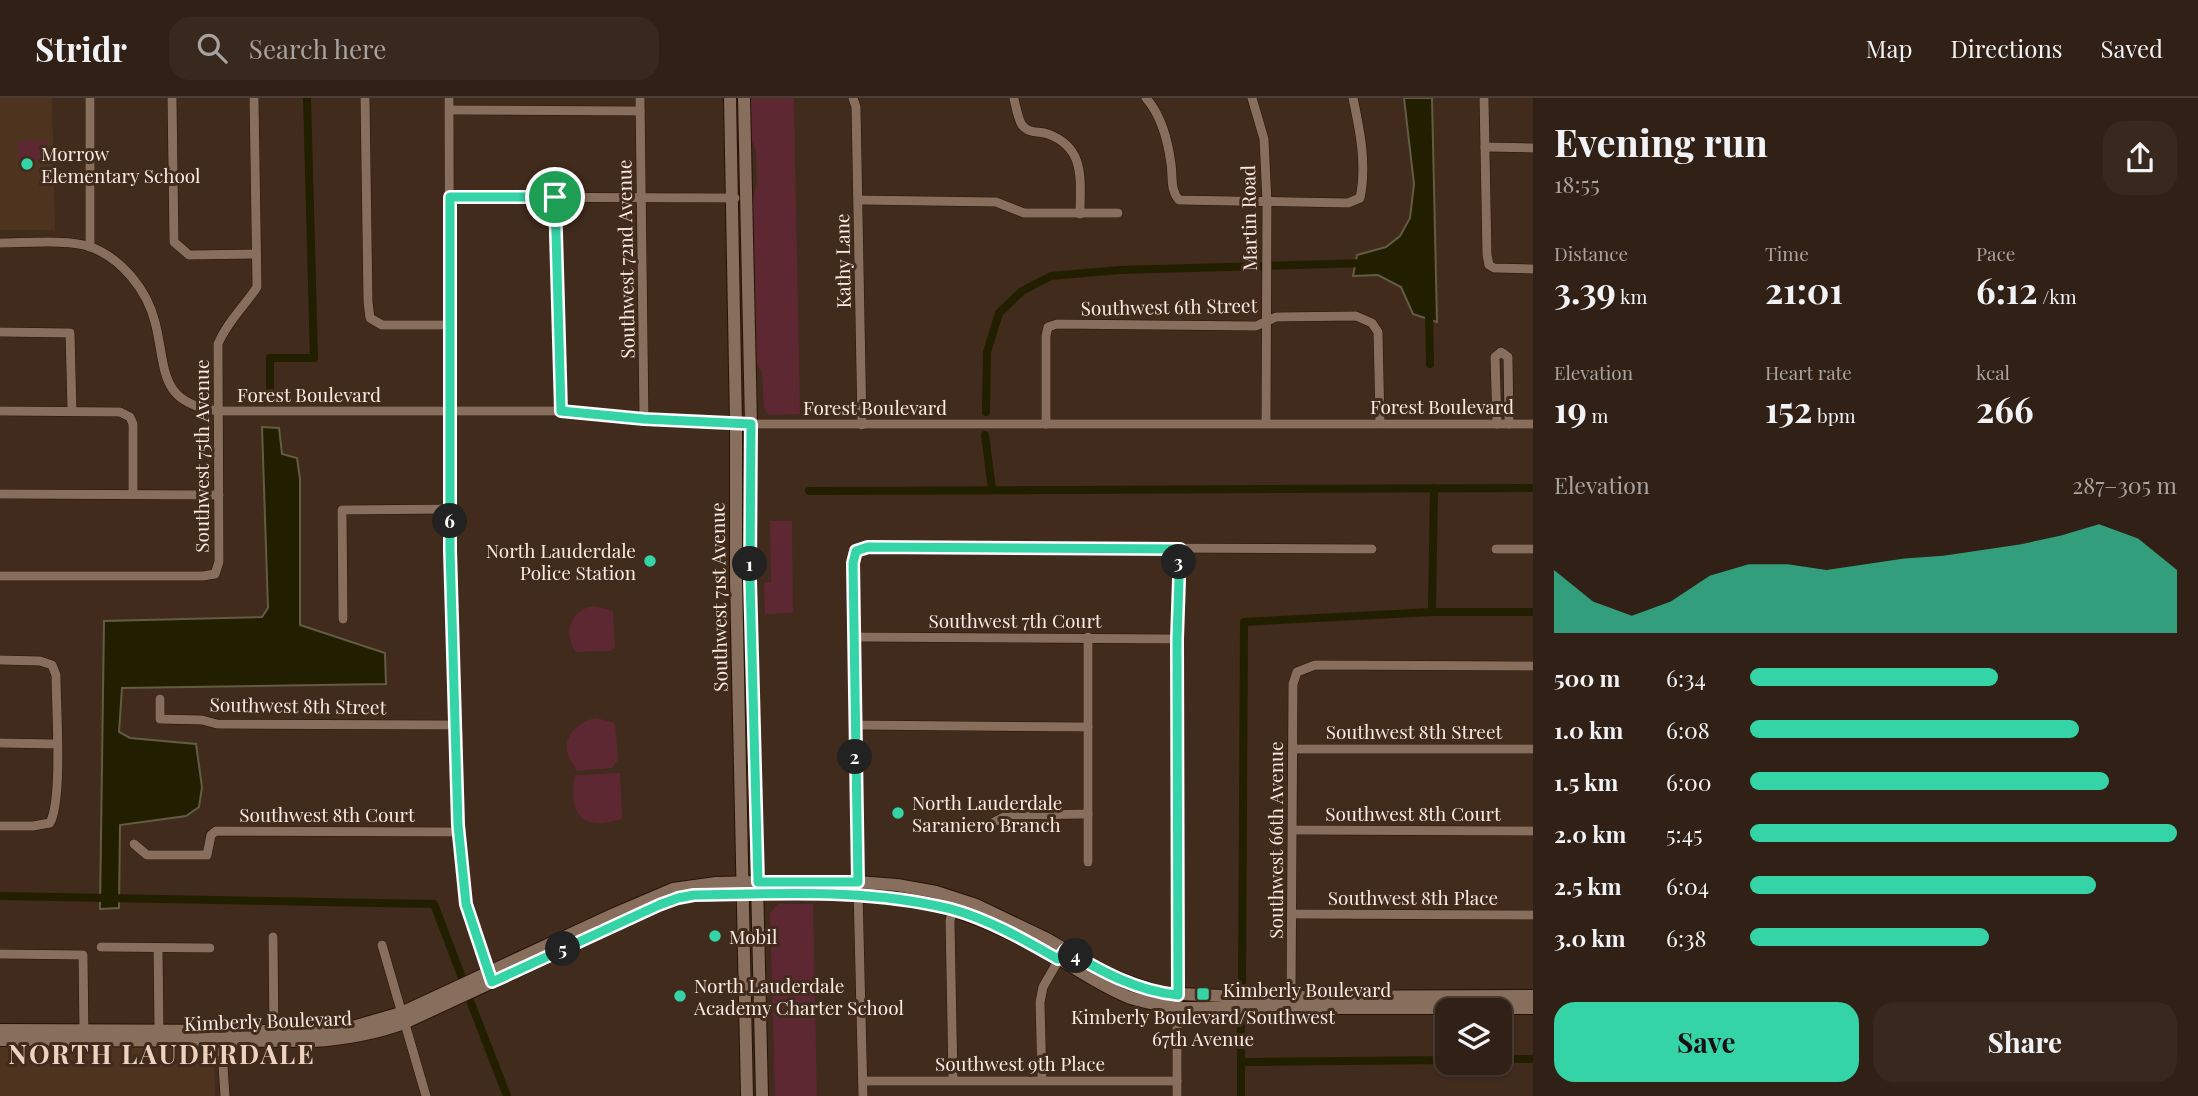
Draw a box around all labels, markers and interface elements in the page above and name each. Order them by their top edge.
search box [169,17,659,80]
text: Stridr [35,26,127,70]
icon: search [193,29,231,67]
text: Search here [249,31,386,66]
text: Map [1866,32,1912,64]
text: Directions [1950,32,2063,64]
text: Saved [2101,32,2163,64]
text: Evening run [1554,116,1768,167]
button: share [2103,121,2177,195]
place label: Morrow Elementary School [41,140,201,188]
marker: Morrow Elementary School [19,156,35,172]
street label: Southwest 72nd Avenue [610,159,640,359]
street label: Martin Road [1234,165,1262,271]
pin [525,167,585,227]
text: 18:55 [1554,168,1600,199]
icon: arrive [536,178,574,216]
street label: Kathy Lane [828,213,856,309]
text: Distance [1554,240,1628,266]
text: Time [1765,240,1809,266]
text: Pace [1976,240,2015,266]
text: 3.39 [1554,266,1616,313]
text: 21:01 [1765,266,1843,313]
text: 6:12 [1976,266,2038,313]
text: km [1616,283,1647,309]
text: /km [2038,283,2077,309]
street label: Southwest 6th Street [1080,291,1258,321]
street label: Southwest 75th Avenue [188,359,214,553]
text: Elevation [1554,359,1633,385]
text: Heart rate [1765,359,1852,385]
text: kcal [1976,359,2010,385]
street label: Forest Boulevard [237,381,381,407]
text: 19 [1554,385,1587,432]
text: 152 [1765,385,1812,432]
text: 266 [1976,385,2034,432]
street label: Forest Boulevard [1370,393,1514,419]
street label: Forest Boulevard [803,394,947,420]
text: m [1587,402,1608,428]
text: bpm [1812,402,1856,428]
text: Elevation [1554,469,1650,500]
text: 287–305 m [2072,469,2177,500]
street label: Southwest 71st Avenue [703,502,733,692]
pin: 6 [433,504,468,538]
text: 6 [444,507,455,533]
place label: North Lauderdale Police Station [486,537,637,585]
pin: 3 [1162,545,1196,580]
pin: 1 [732,546,768,582]
text: 3 [1174,548,1183,574]
text: 1 [746,550,753,576]
marker: North Lauderdale Police Station [642,553,658,569]
street label: Southwest 7th Court [928,607,1102,633]
text: 500 m [1554,662,1620,693]
text: 6:34 [1666,662,1706,693]
street label: Southwest 8th Street [209,690,387,720]
text: 1.0 km [1554,714,1623,745]
text: 6:08 [1666,714,1710,745]
street label: Southwest 8th Street [1326,718,1503,744]
pin: 2 [838,740,872,774]
street label: Southwest 66th Avenue [1262,741,1288,939]
text: 2 [850,743,859,769]
text: 1.5 km [1554,766,1618,797]
text: 6:00 [1666,766,1712,797]
place label: North Lauderdale Saraniero Branch [912,789,1062,837]
street label: Southwest 8th Court [1325,800,1501,826]
street label: Southwest 8th Court [239,801,415,827]
marker: North Lauderdale Saraniero Branch [890,805,906,821]
text: 2.0 km [1554,818,1626,849]
text: 5:45 [1666,818,1703,849]
text: 2.5 km [1554,870,1621,901]
text: 6:04 [1666,870,1709,901]
street label: Southwest 8th Place [1328,884,1498,910]
text: 3.0 km [1554,922,1626,953]
text: 6:38 [1666,922,1706,953]
place label: Mobil [729,923,778,949]
marker: Mobil [707,928,723,944]
pin: 5 [546,932,580,966]
text: 5 [558,935,567,961]
pin: 4 [1058,938,1094,974]
text: 4 [1070,942,1081,968]
place label: North Lauderdale Academy Charter School [693,972,904,1020]
street label: Kimberly Boulevard [1223,976,1391,1002]
marker: Kimberly Boulevard/Southwest 67th Avenue [1195,986,1211,1002]
marker: North Lauderdale Academy Charter School [672,988,688,1004]
map controls [1435,998,1512,1075]
button: layers [1435,998,1512,1075]
button: Save [1554,1002,1859,1082]
button: Share [1873,1002,2177,1082]
place label: Kimberly Boulevard/Southwest 67th Avenue [1071,1003,1335,1051]
street label: Kimberly Boulevard [183,1004,353,1036]
district label: NORTH LAUDERDALE [8,1036,316,1071]
street label: Southwest 9th Place [935,1050,1105,1076]

